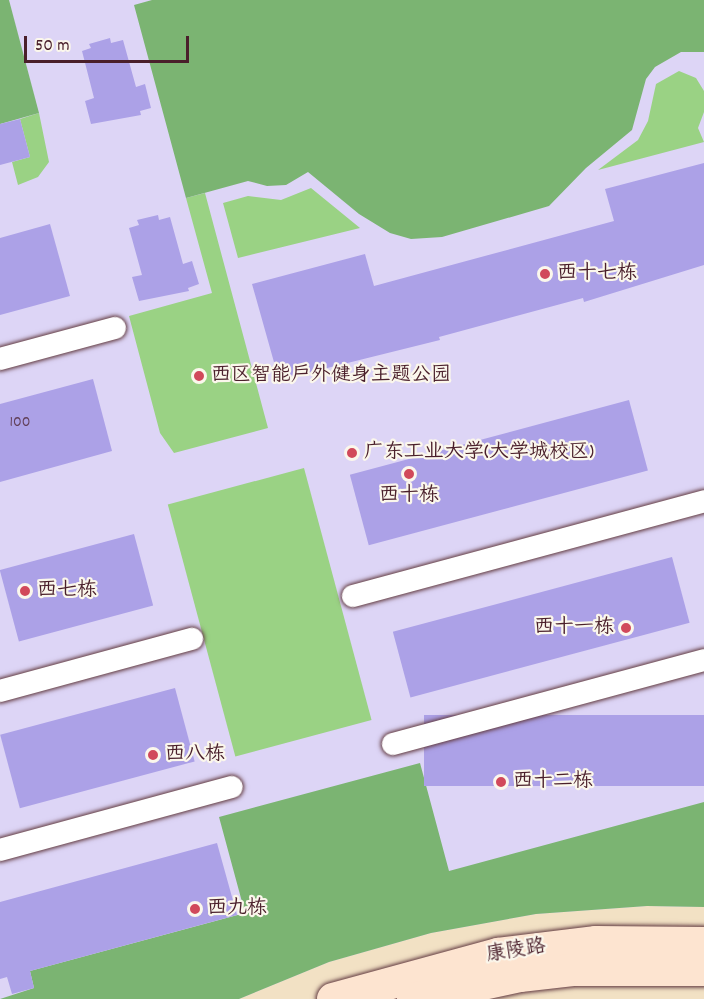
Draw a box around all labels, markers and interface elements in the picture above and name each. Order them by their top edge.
scale bar [27,24,192,62]
text: 50 m [35,34,70,59]
place label: 西十七栋 [557,262,637,286]
marker: 西十七栋 [538,267,552,281]
place label: 西区智能户外健身主题公园 [211,364,451,388]
marker: 西区智能户外健身主题公园 [192,369,206,383]
house number: 100 [10,413,30,433]
place label: 广东工业大学(大学城校区) [364,441,594,465]
marker: 广东工业大学(大学城校区) [345,446,359,460]
marker: 西十栋 [402,467,416,481]
place label: 西十栋 [379,484,439,508]
place label: 西七栋 [37,579,97,603]
marker: 西七栋 [18,584,32,598]
place label: 西十一栋 [534,616,614,640]
marker: 西十一栋 [619,621,633,635]
place label: 西八栋 [165,743,225,767]
marker: 西八栋 [146,748,160,762]
place label: 西十二栋 [513,770,593,794]
marker: 西十二栋 [494,775,508,789]
place label: 西九栋 [207,897,267,921]
marker: 西九栋 [188,902,202,916]
street label: 康陵路 [484,935,548,969]

